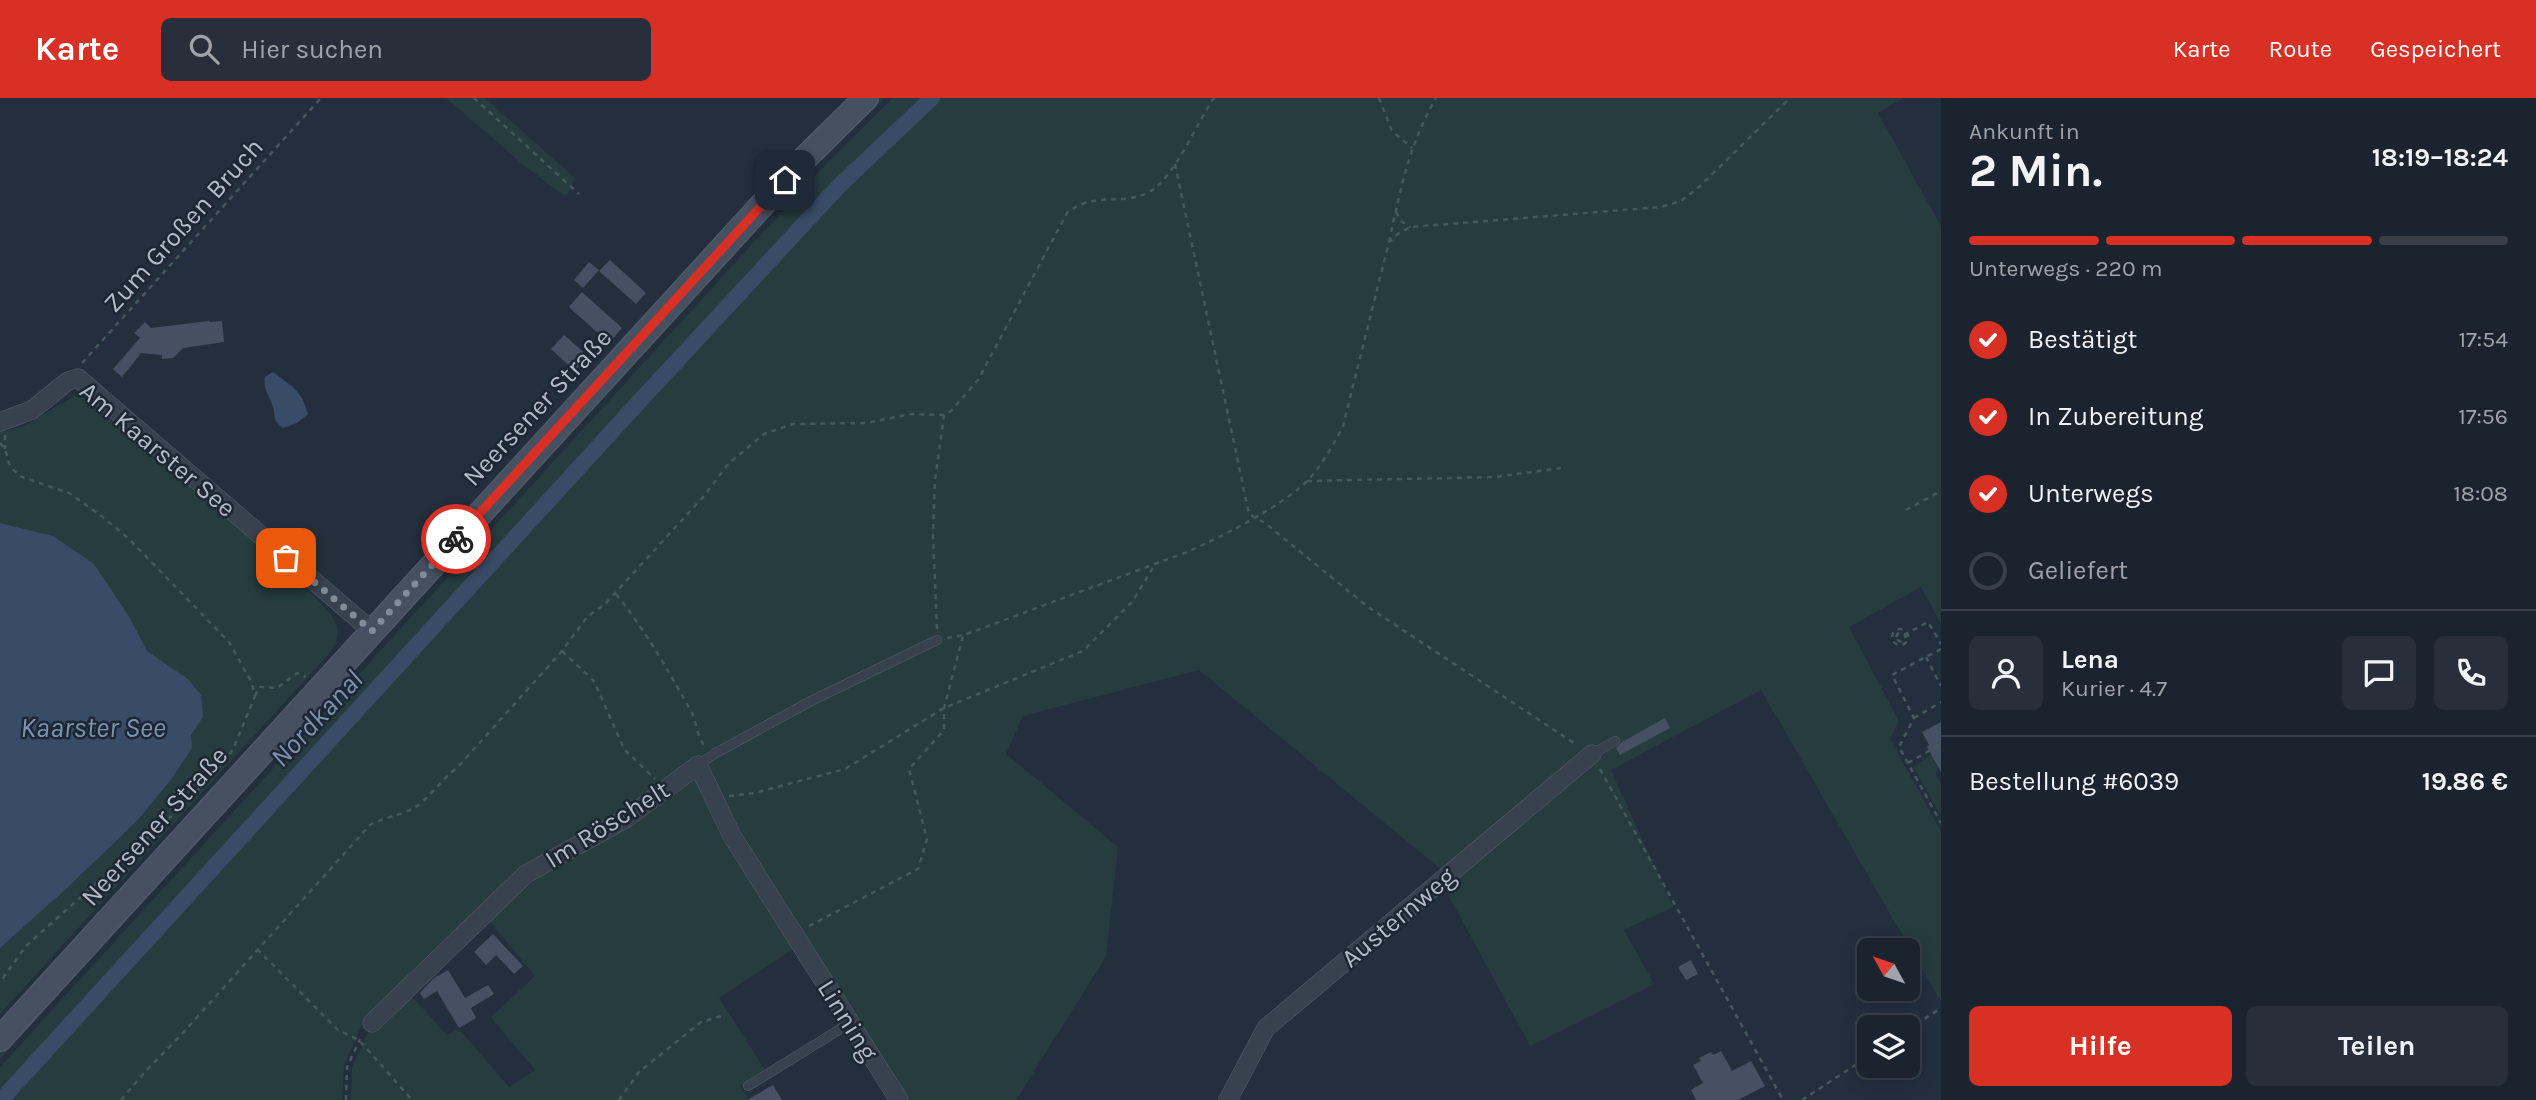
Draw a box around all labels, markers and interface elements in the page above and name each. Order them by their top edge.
search box [161,18,651,81]
text: Karte [35,30,119,68]
icon: search [185,30,223,68]
text: Hier suchen [241,34,383,65]
text: Karte [2173,35,2231,63]
text: Route [2269,35,2332,63]
text: Gespeichert [2370,35,2501,63]
text: Ankunft in [1969,118,2080,145]
street label: Zum Großen Bruch [97,132,270,319]
text: 18:19–18:24 [2372,142,2508,173]
text: 2 Min. [1969,144,2102,198]
pin [755,150,815,210]
icon: home [766,161,804,199]
text: Unterwegs · 220 m [1969,255,2163,282]
icon: check [1969,321,2007,359]
street label: Neersener Straße [456,322,618,493]
text: Bestätigt [2028,324,2137,355]
text: 17:54 [2458,326,2508,353]
street label: Am Kaarster See [73,375,242,524]
icon: check [1969,398,2007,436]
text: In Zubereitung [2028,401,2203,432]
text: 17:56 [2458,403,2508,430]
icon: check [1969,475,2007,513]
text: Unterwegs [2028,478,2154,509]
text: 18:08 [2453,480,2508,507]
courier [421,504,491,574]
icon: bike [437,520,475,558]
pin [256,528,316,588]
icon: bag [267,539,305,577]
text: Geliefert [2028,555,2128,586]
button: person [1969,636,2043,710]
button: chat [2342,636,2416,710]
button: phone [2434,636,2508,710]
text: Lena [2061,644,2119,675]
water label: Nordkanal [263,663,369,774]
text: Kurier · 4.7 [2061,675,2167,702]
water label: Kaarster See [20,711,166,744]
street label: Neersener Straße [75,740,234,913]
text: Bestellung #6039 [1969,766,2179,797]
text: 19.86 € [2422,766,2508,797]
street label: Im Röschelt [539,774,675,875]
street label: Austernweg [1335,860,1462,974]
north arrow [1857,938,1920,1001]
map controls [1857,938,1920,1078]
street label: Linning [811,974,885,1067]
button: Hilfe [1969,1006,2232,1086]
button: Teilen [2246,1006,2508,1086]
button: layers [1857,1015,1920,1078]

